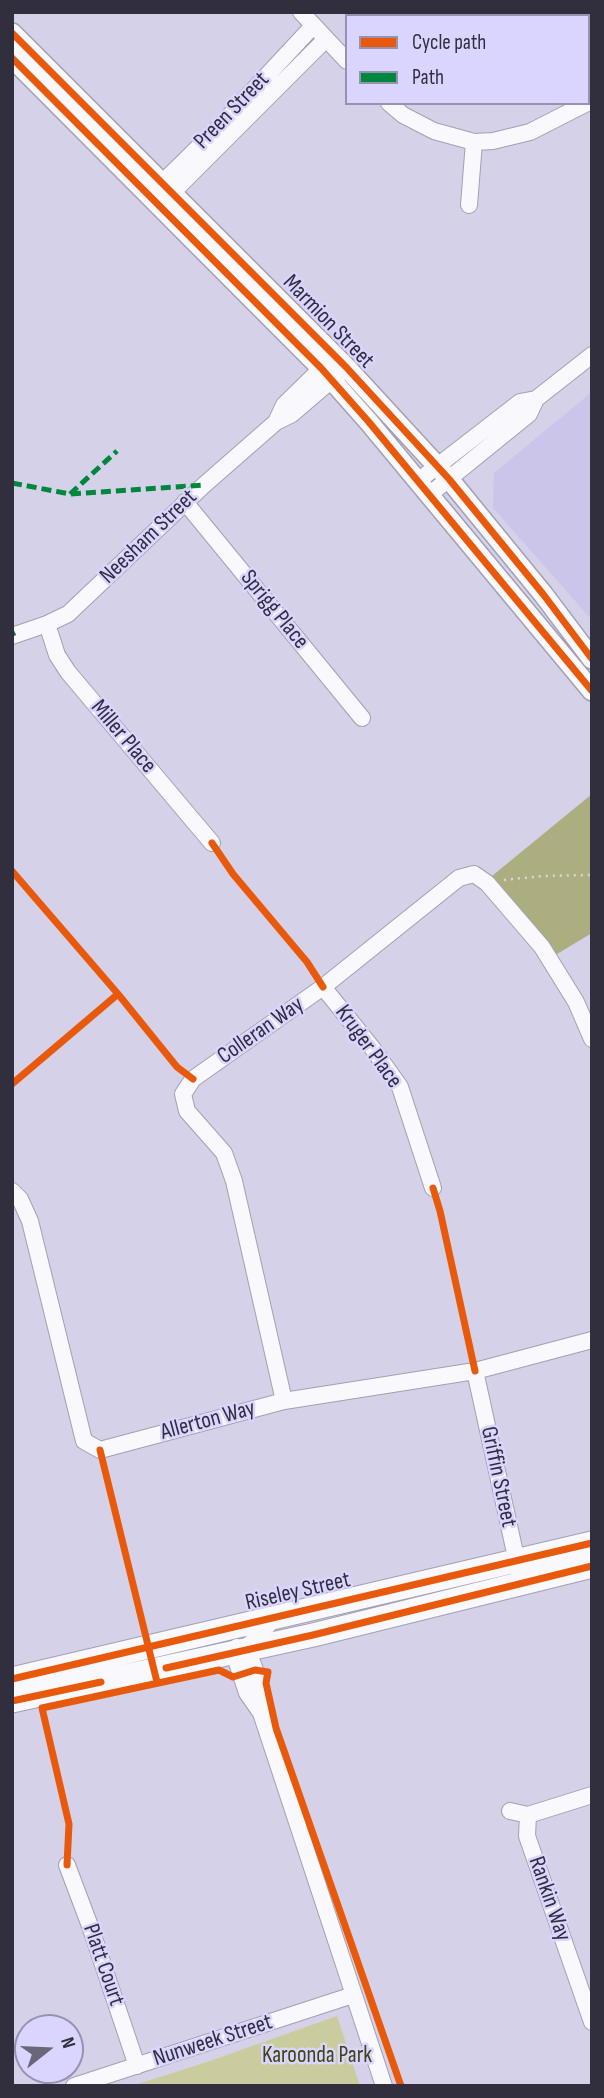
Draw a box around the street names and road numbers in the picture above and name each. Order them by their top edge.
street label: Preen Street [189,67,275,155]
street label: Marmion Street [276,269,380,375]
street label: Neesham Street [95,484,203,590]
street label: Sprigg Place [234,565,314,655]
street label: Miller Place [84,695,162,779]
street label: Colleran Way [213,991,309,1071]
street label: Kruger Place [329,1000,407,1094]
street label: Allerton Way [158,1395,258,1447]
street label: Griffin Street [474,1424,522,1530]
street label: Riseley Street [243,1567,353,1617]
street label: Rankin Way [522,1853,576,1945]
street label: Platt Court [76,1921,130,2009]
street label: Nunweek Street [150,2009,276,2073]

